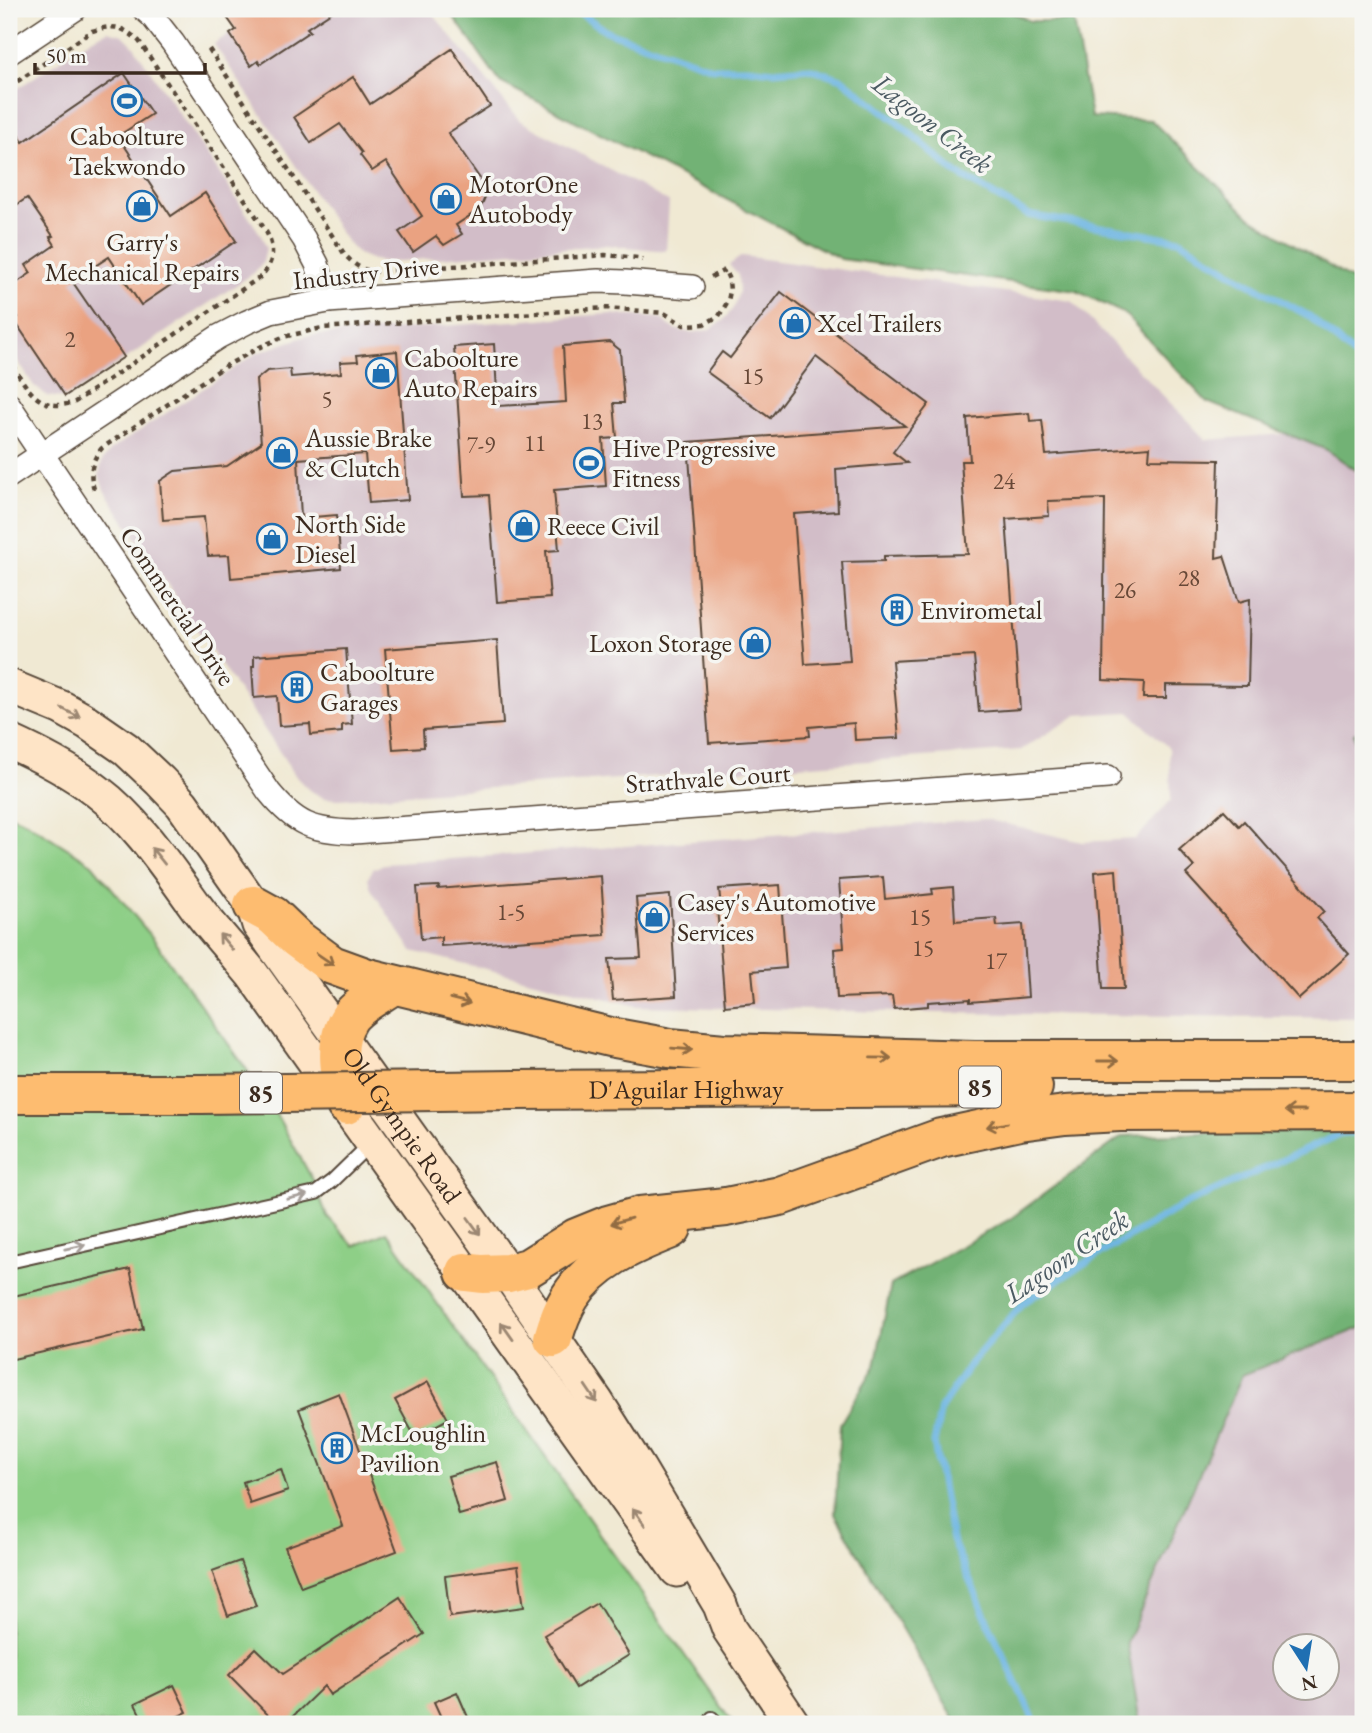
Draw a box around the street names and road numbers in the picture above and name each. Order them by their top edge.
street label: Industry Drive [291,248,441,298]
street label: Commercial Drive [112,520,244,692]
street label: Strathvale Court [624,755,792,801]
street label: Old Gympie Road [334,1040,470,1210]
road number: 85 [959,1066,1001,1107]
street label: D'Aguilar Highway [588,1071,784,1107]
road number: 85 [240,1072,282,1114]

